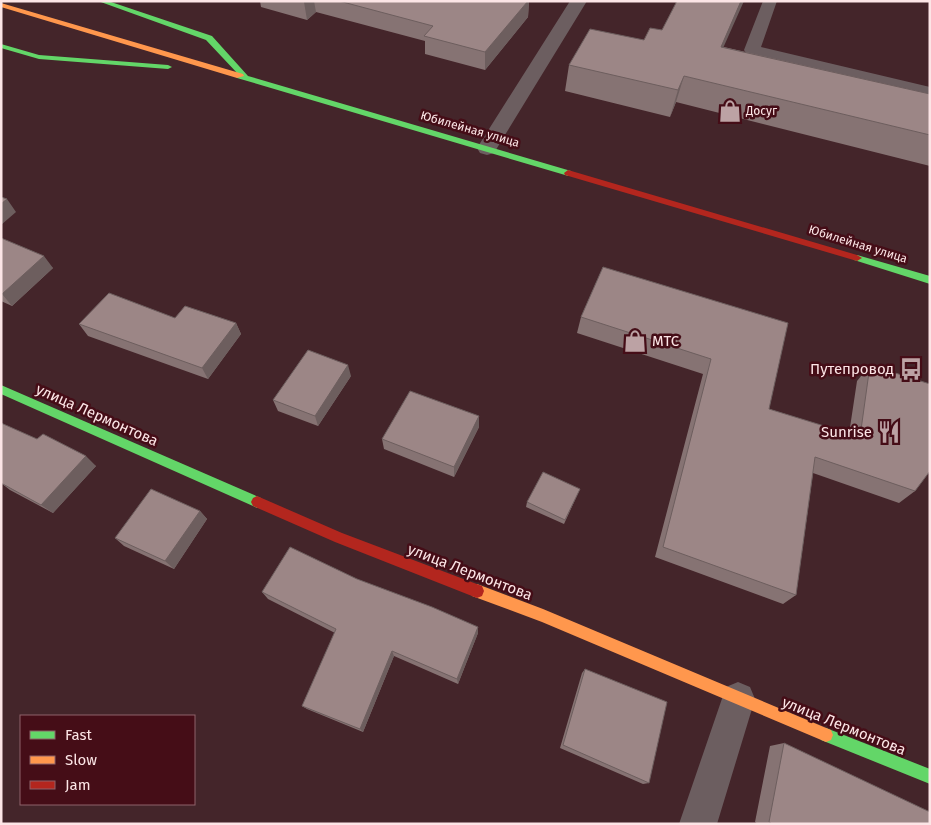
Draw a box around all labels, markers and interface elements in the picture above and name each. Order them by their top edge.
shop icon: Досуг [717,98,743,124]
place label: Досуг [745,104,778,118]
street label: Юбилейная улица [419,108,521,150]
street label: Юбилейная улица [807,222,909,266]
shop icon: МТС [622,328,648,354]
place label: МТС [652,332,680,350]
bus stop icon: Путепровод [898,356,924,382]
place label: Путепровод [810,360,894,378]
street label: улица Лермонтова [33,380,161,450]
restaurant icon: Sunrise [876,419,902,445]
place label: Sunrise [821,423,872,441]
street label: улица Лермонтова [405,540,535,604]
street label: улица Лермонтова [779,693,909,759]
legend [20,715,195,805]
text: Fast [65,726,92,744]
text: Slow [65,751,97,769]
text: Jam [65,776,91,794]

